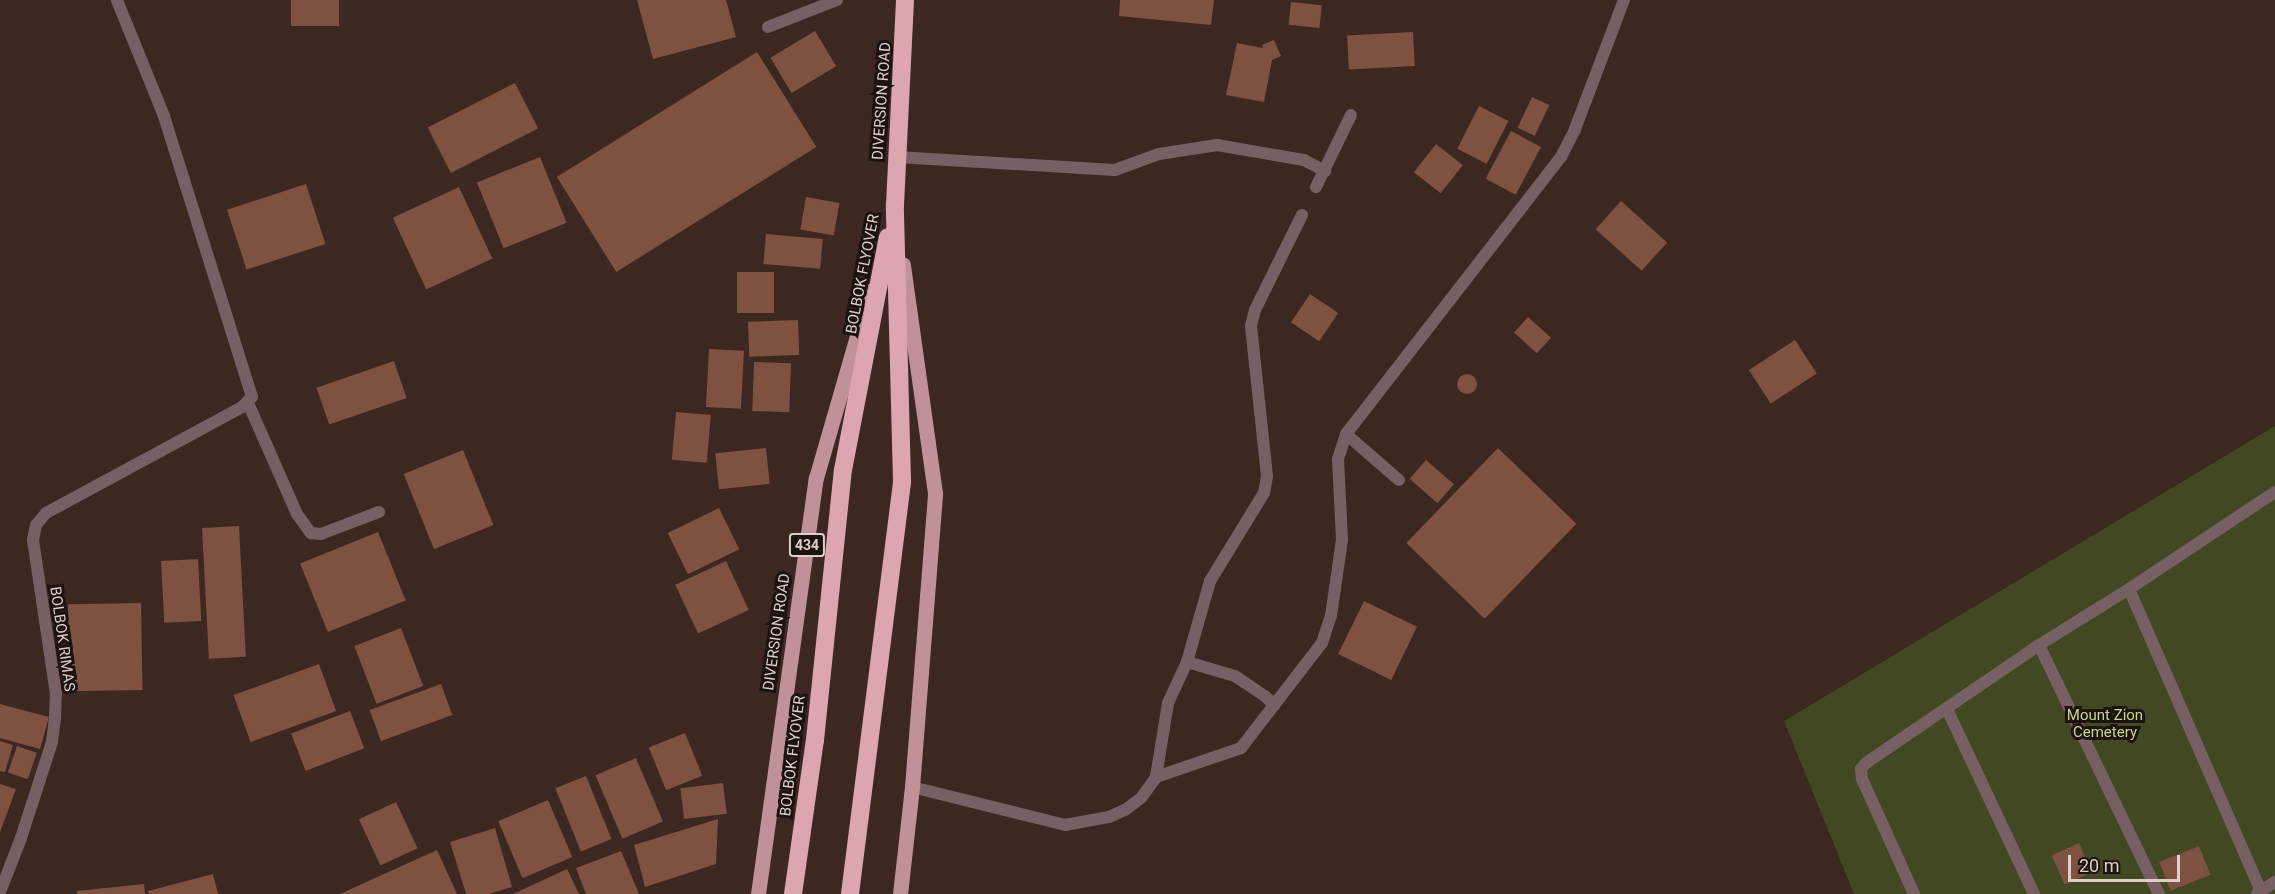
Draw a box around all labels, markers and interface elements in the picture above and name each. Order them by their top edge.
street label: DIVERSION ROAD [869,42,895,160]
street label: BOLBOK FLYOVER [843,213,883,335]
road number: 434 [788,534,826,556]
street label: DIVERSION ROAD [760,572,794,692]
street label: BOLBOK RIMAS [46,585,78,693]
street label: BOLBOK FLYOVER [777,695,809,817]
park label: Mount Zion Cemetery [2067,706,2143,741]
scale bar [2071,843,2184,881]
text: 20 m [2079,855,2119,876]

